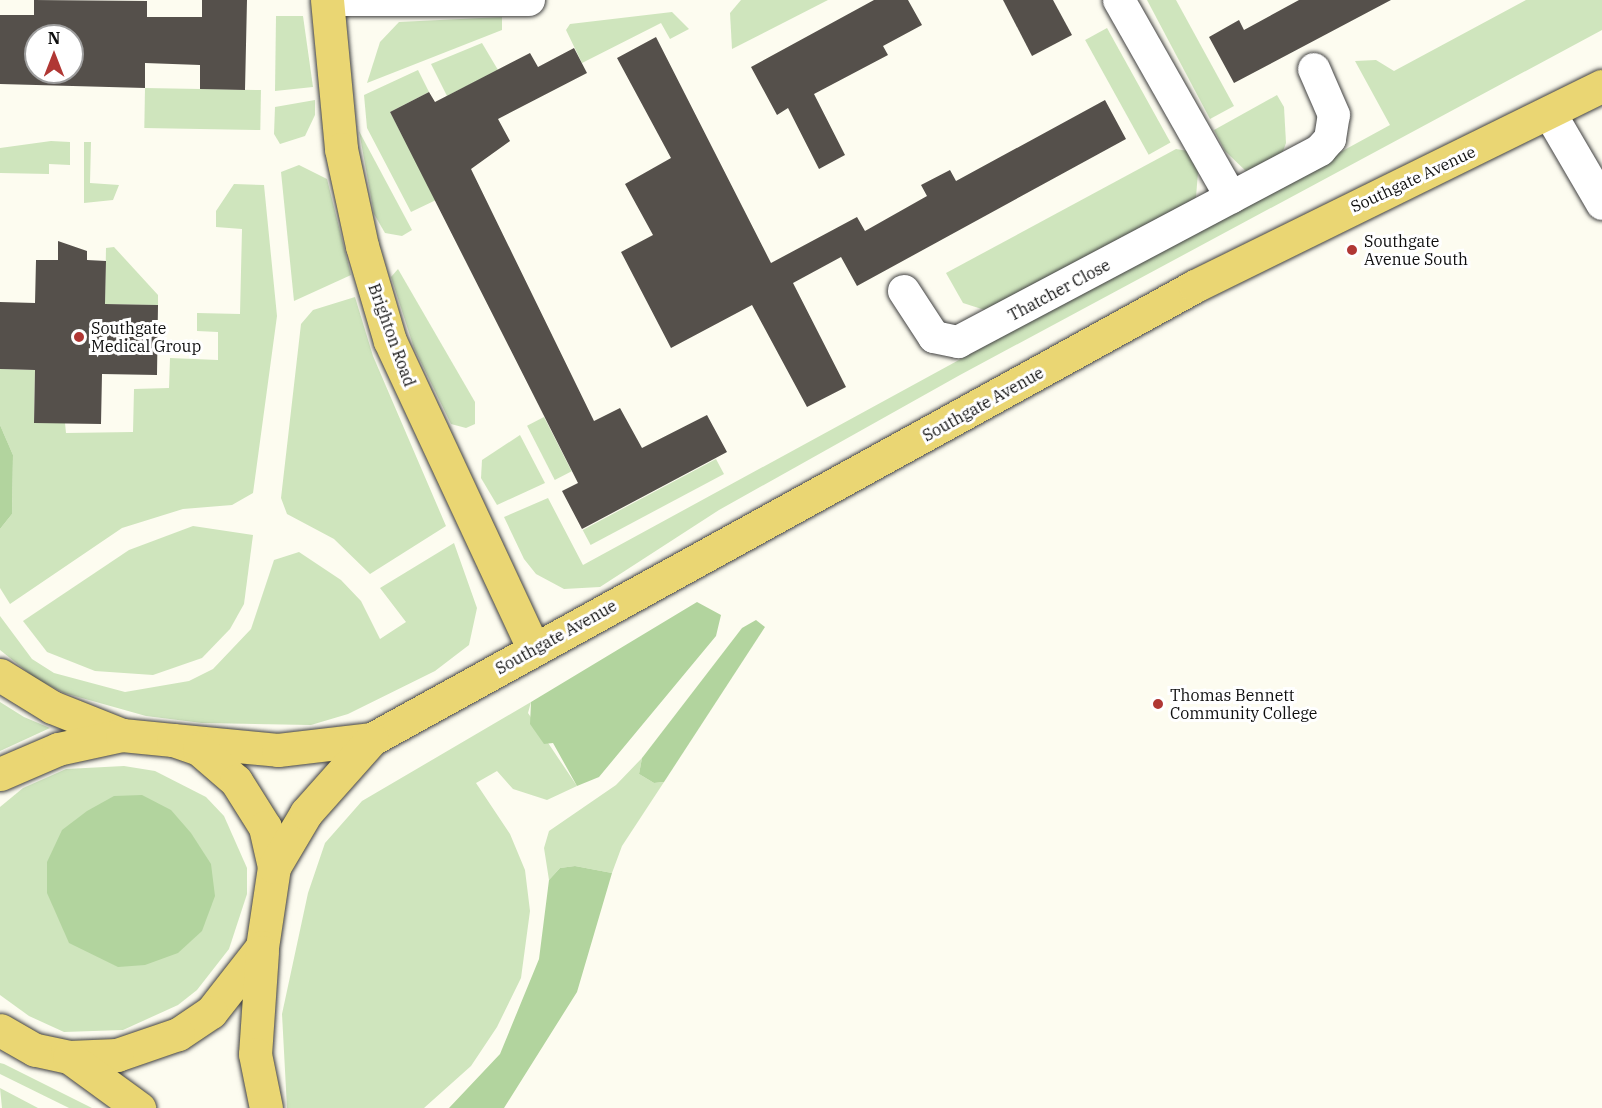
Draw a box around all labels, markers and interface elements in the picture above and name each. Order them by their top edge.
north arrow [24,24,84,84]
text: N [48,28,60,48]
street label: Southgate Avenue [1348,142,1478,216]
place label: Southgate Avenue South [1364,231,1468,269]
marker: Southgate Avenue South [1345,243,1359,257]
street label: Thatcher Close [1005,255,1113,325]
street label: Brighton Road [364,281,420,389]
place label: Southgate Medical Group [91,318,201,356]
marker: Southgate Medical Group [72,330,86,344]
street label: Southgate Avenue [919,363,1047,445]
street label: Southgate Avenue [492,596,620,678]
place label: Thomas Bennett Community College [1170,685,1317,723]
marker: Thomas Bennett Community College [1151,697,1165,711]

